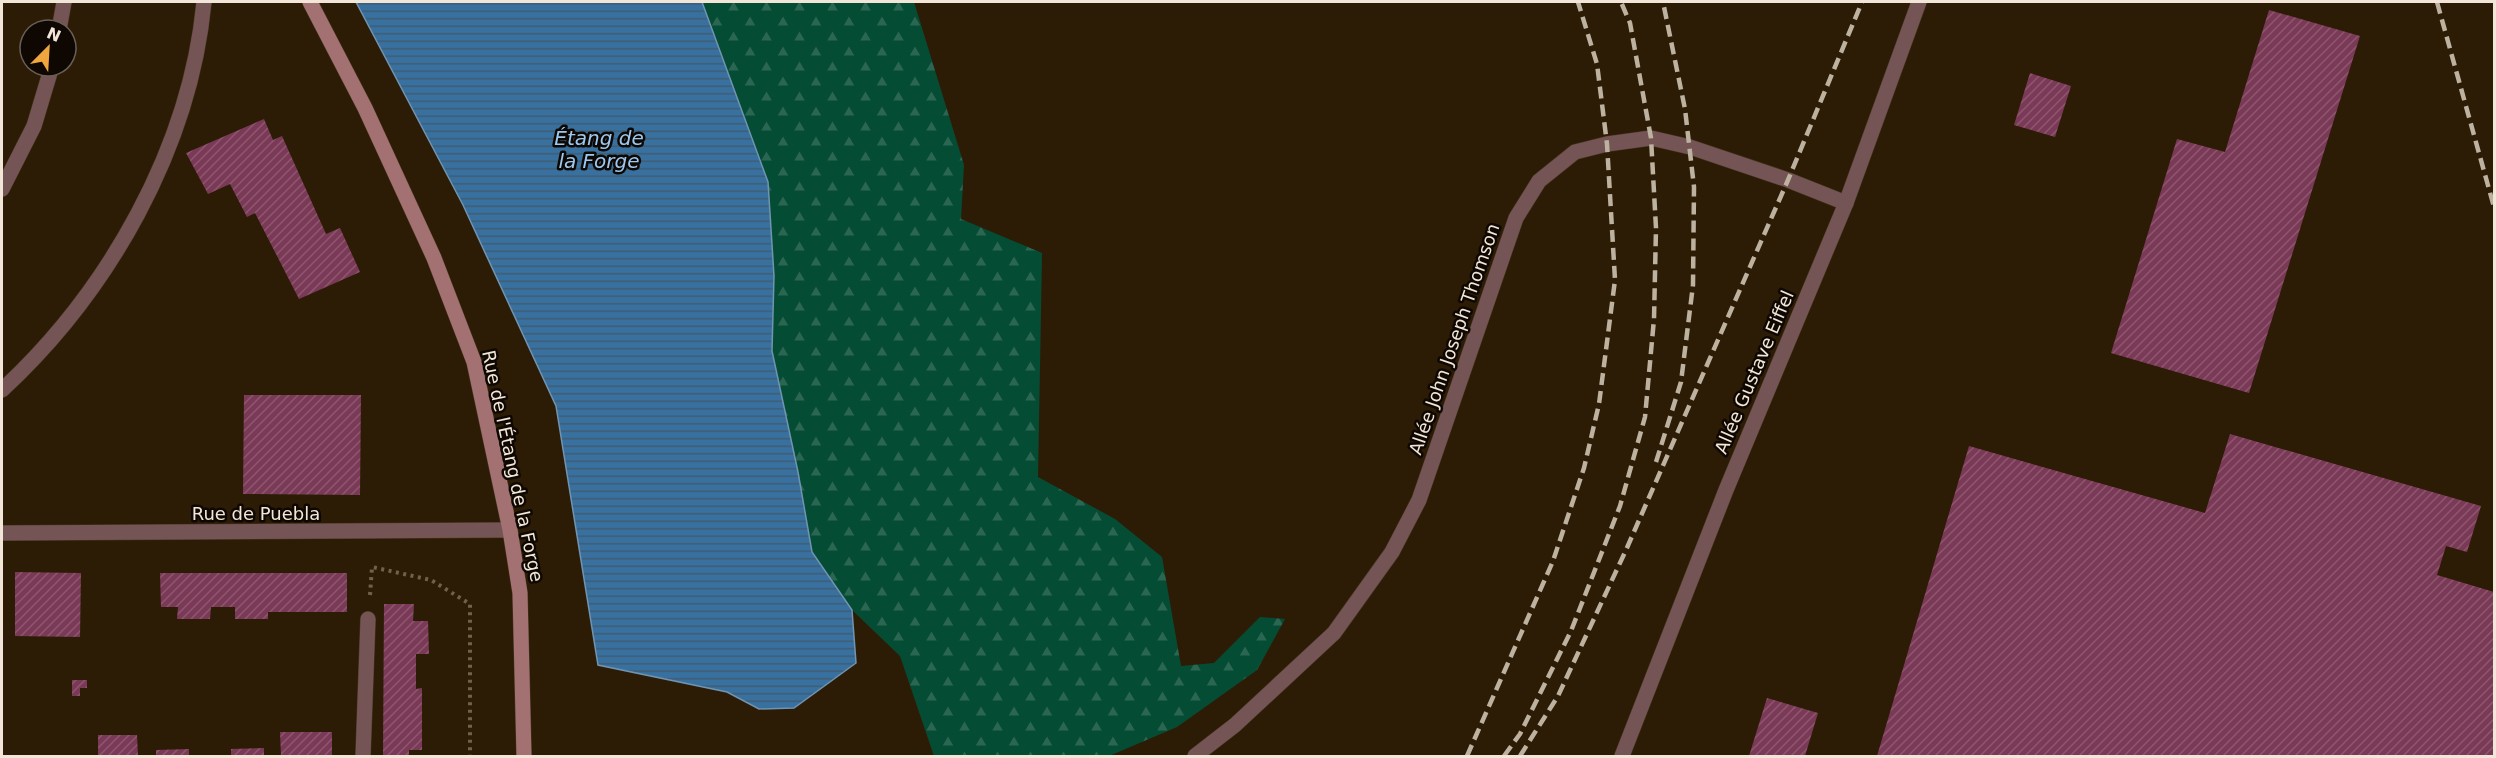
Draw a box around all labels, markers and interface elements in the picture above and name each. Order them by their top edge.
north arrow [18,18,78,78]
text: N [44,23,64,46]
water label: Étang de la Forge [554,126,644,173]
street label: Allée John Joseph Thomson [1404,221,1504,457]
street label: Allée Gustave Eiffel [1710,287,1798,457]
street label: Rue de l'Étang de la Forge [478,348,548,584]
street label: Rue de Puebla [192,503,320,524]

